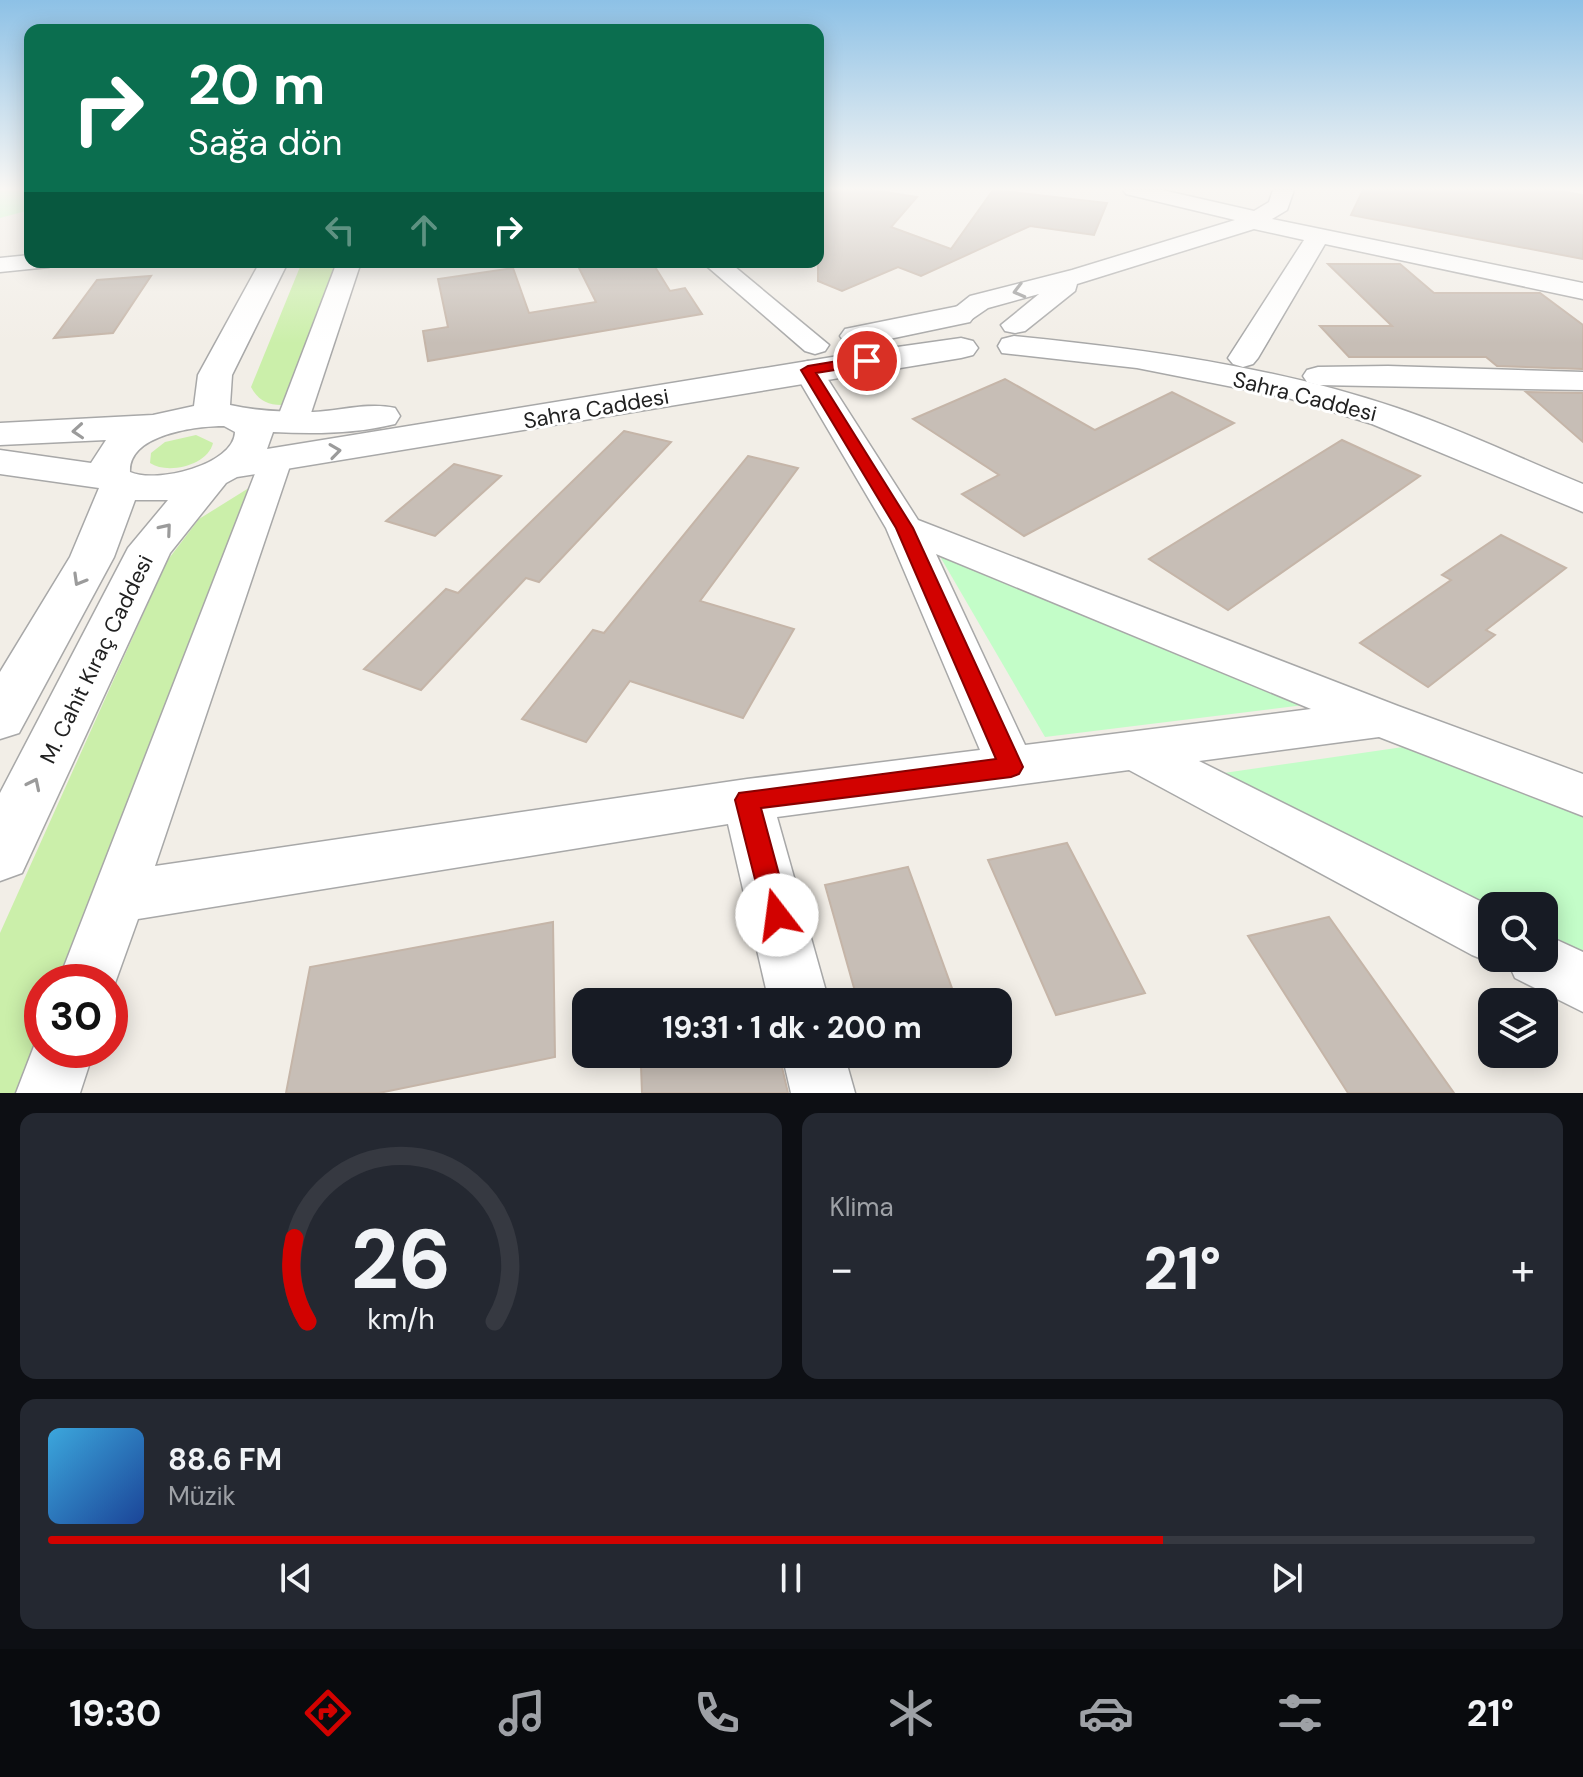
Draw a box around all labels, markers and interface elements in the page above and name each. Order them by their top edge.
text: 20 m [188,48,325,121]
icon: right [56,56,160,160]
text: Sağa dön [188,119,342,166]
icon: left [318,208,362,252]
icon: ahead [402,208,446,252]
icon: right [486,208,530,252]
one-way arrow [1012,282,1026,299]
pin [833,327,901,395]
icon: arrive [845,339,889,383]
street label: Sahra Caddesi [1230,365,1380,428]
street label: Sahra Caddesi [521,381,671,436]
one-way arrow [71,422,84,439]
one-way arrow [329,443,342,460]
one-way arrow [156,524,171,538]
street label: M. Cahit Kıraç Caddesi [33,550,160,768]
one-way arrow [73,571,89,586]
one-way arrow [24,778,40,793]
position arrow [735,873,819,957]
map controls [1478,892,1558,1068]
button: search [1478,892,1558,972]
speed limit sign: 30 [24,964,128,1068]
button: layers [1478,988,1558,1068]
text: 19:31 · 1 dk · 200 m [662,1008,922,1047]
text: Klima [830,1190,894,1224]
text: 26 [350,1205,451,1314]
text: 21° [1143,1229,1221,1308]
text: − [830,1240,854,1298]
text: + [1511,1240,1535,1298]
text: km/h [367,1301,435,1338]
text: 88.6 FM [168,1440,282,1479]
text: Müzik [168,1479,236,1513]
icon: previous [274,1556,318,1600]
icon: pause [769,1556,813,1600]
icon: next [1265,1556,1309,1600]
icon: directions [300,1685,356,1741]
icon: music [494,1685,550,1741]
icon: phone [689,1685,745,1741]
icon: climate [883,1685,939,1741]
icon: car [1078,1685,1134,1741]
icon: filters [1272,1685,1328,1741]
text: 19:30 [69,1690,161,1737]
text: 21° [1467,1690,1514,1737]

